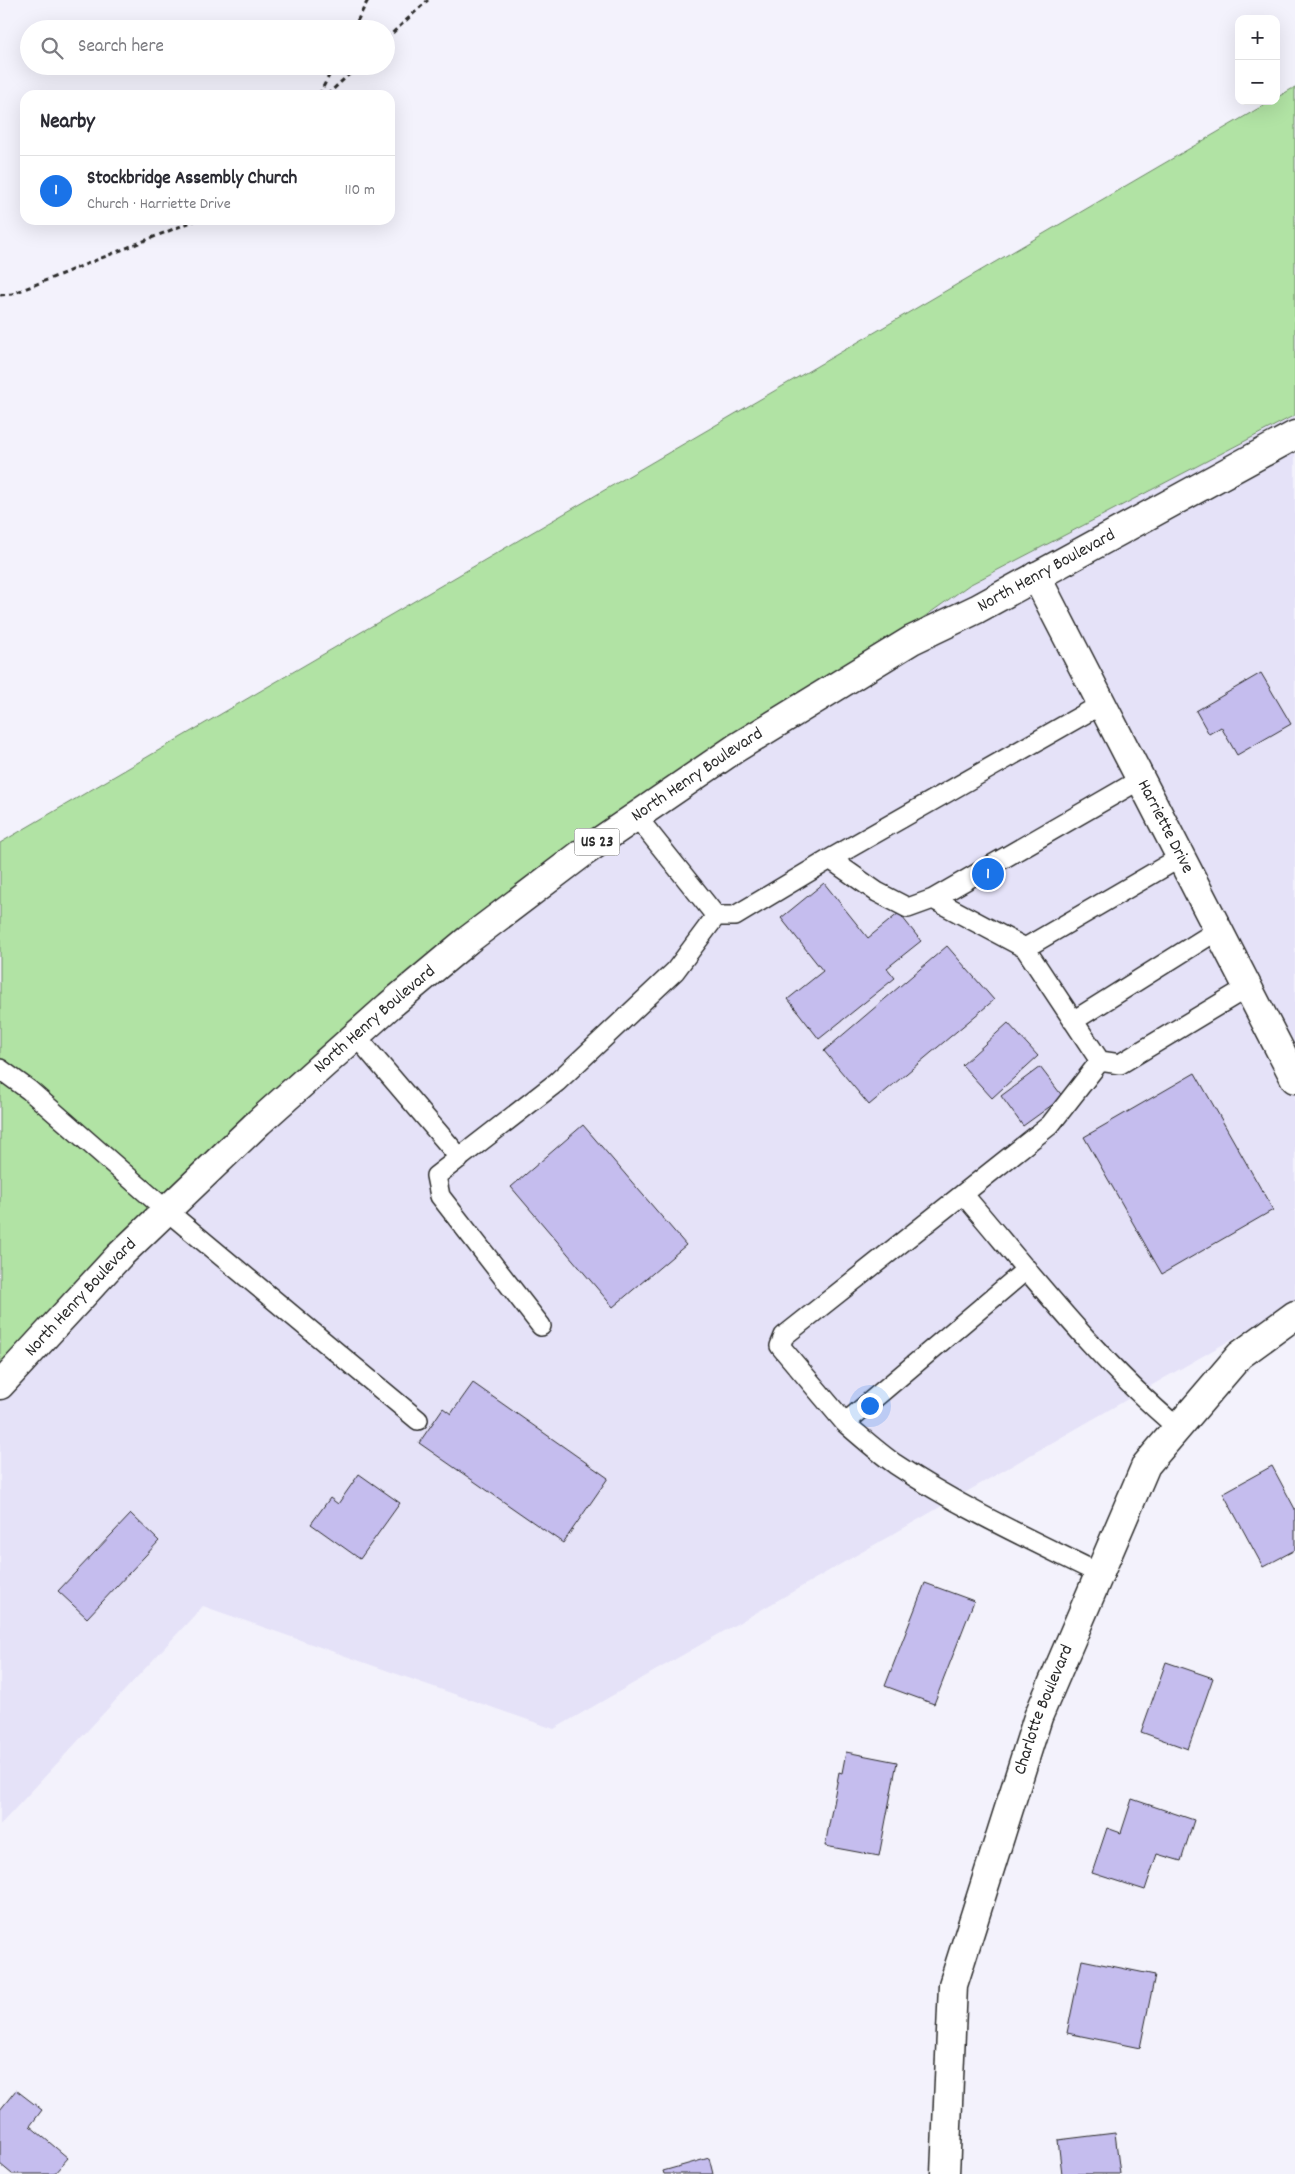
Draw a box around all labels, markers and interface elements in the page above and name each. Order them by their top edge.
map controls [1235,15,1280,105]
button: + [1235,15,1280,60]
search box [20,20,395,75]
icon: search [38,34,66,62]
text: Search here [78,34,164,61]
button: − [1235,60,1280,105]
text: Nearby [40,108,95,138]
text: Stockbridge Assembly Church [87,166,297,193]
text: 1 [54,179,58,202]
text: 110 m [345,179,375,202]
text: Church · Harriette Drive [87,193,231,216]
street label: North Henry Boulevard [973,523,1120,619]
street label: North Henry Boulevard [626,722,768,828]
street label: Harriette Drive [1131,775,1200,878]
road number: US 23 [574,829,620,856]
pin: 1 [972,855,1004,893]
street label: North Henry Boulevard [309,960,441,1080]
street label: North Henry Boulevard [19,1233,142,1363]
your location [857,1393,883,1419]
street label: Charlotte Boulevard [1008,1641,1080,1778]

